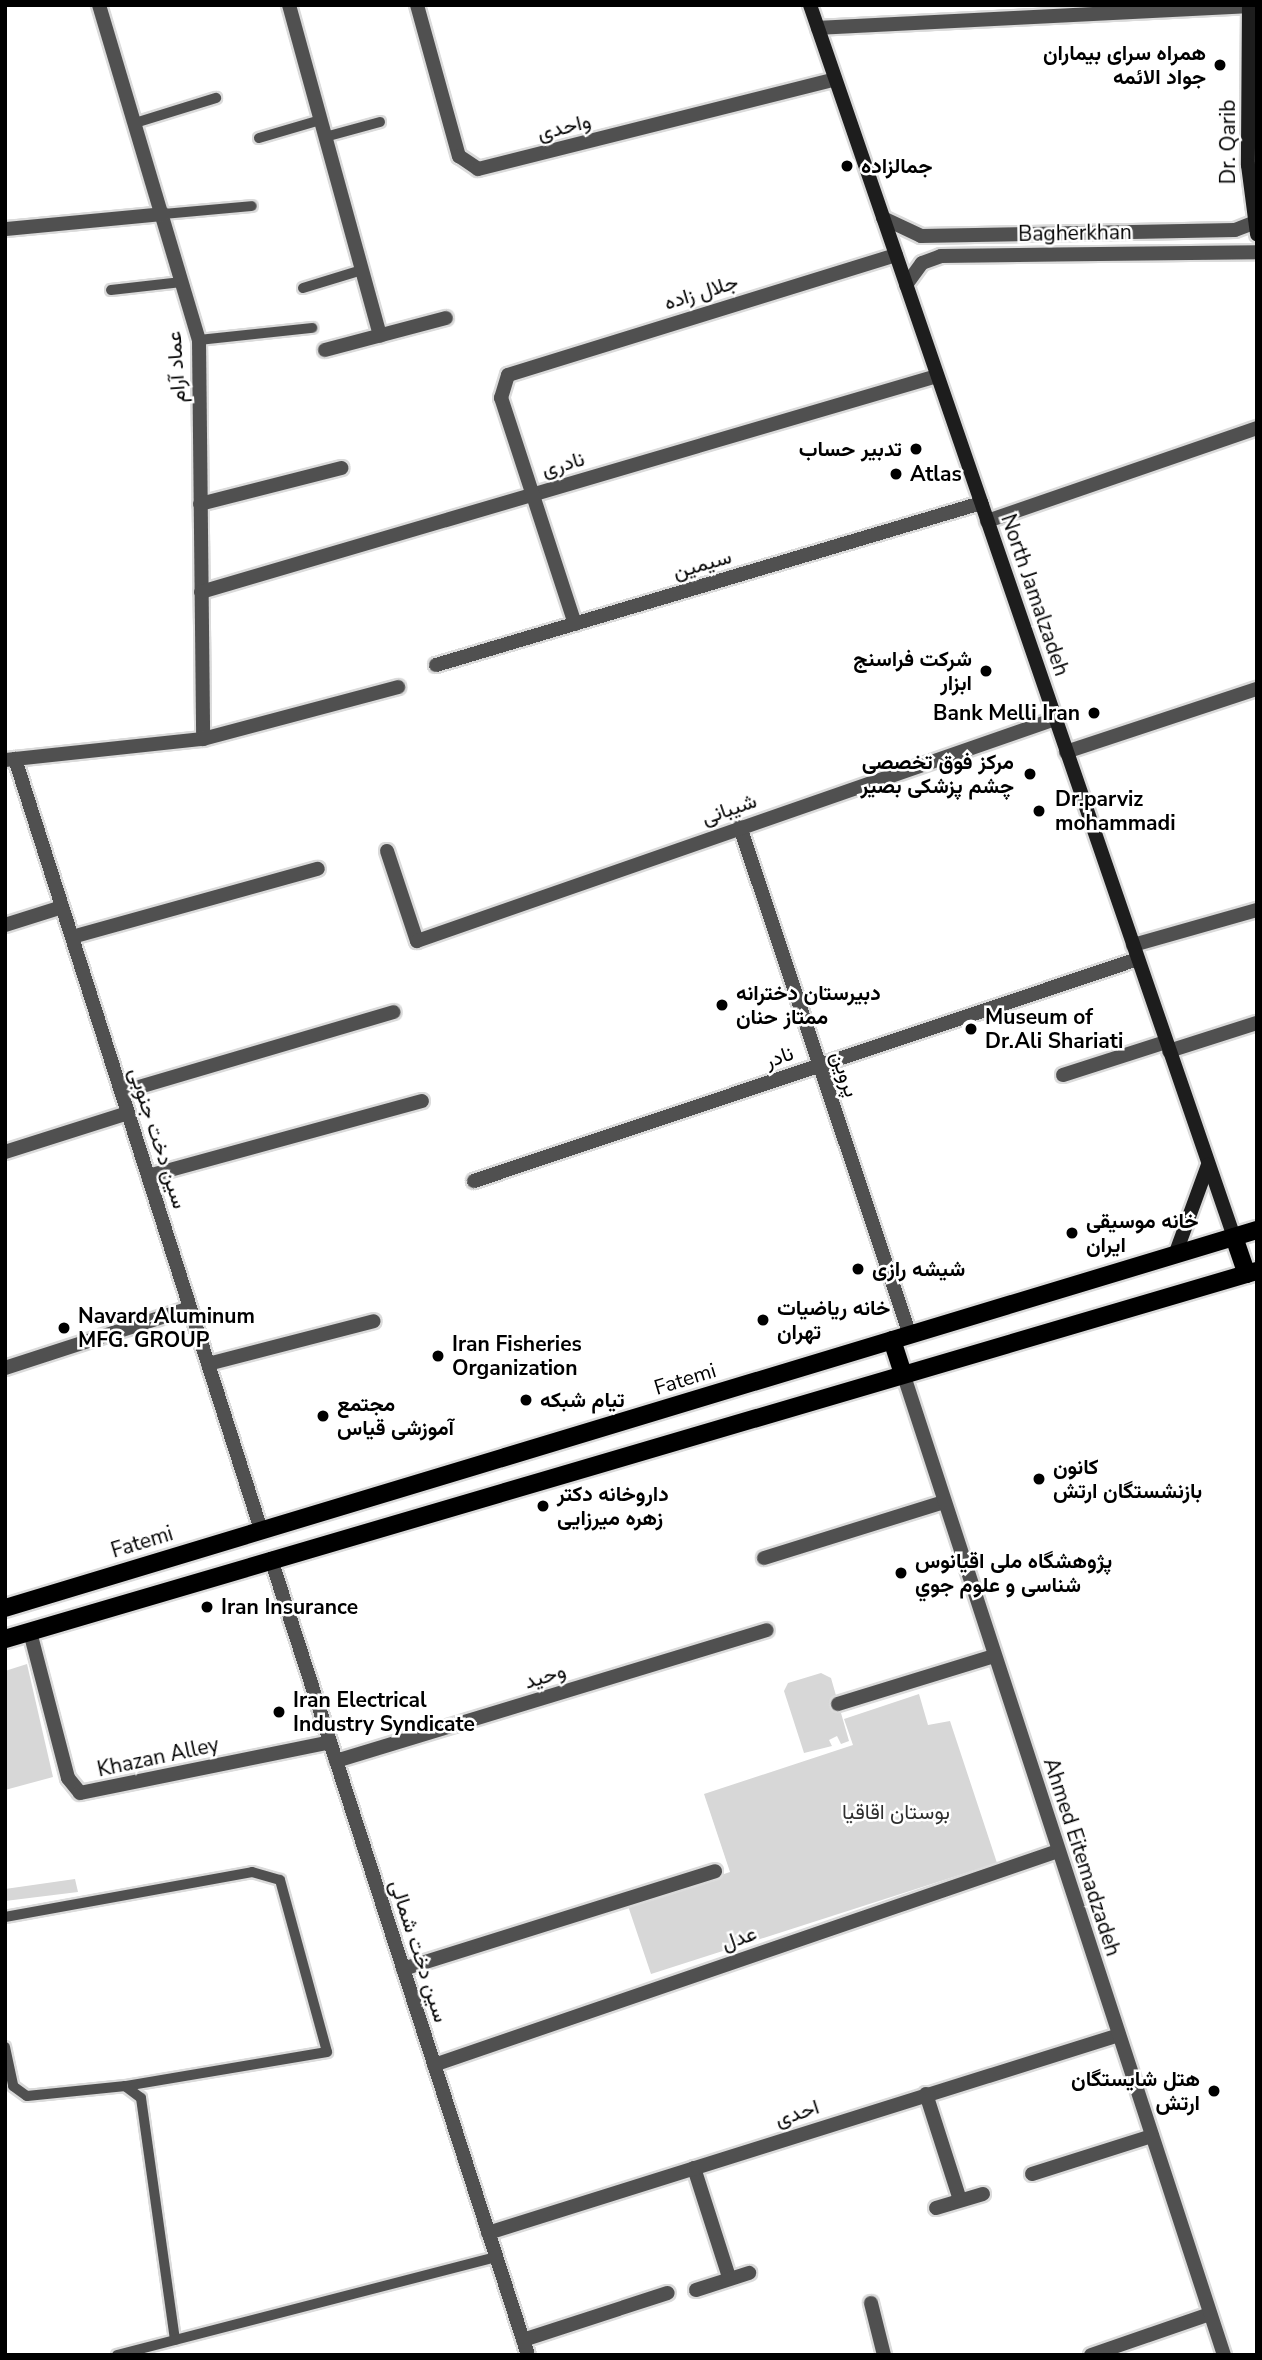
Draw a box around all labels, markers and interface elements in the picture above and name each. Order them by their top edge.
place label: همراه سرای بیماران جواد الائمه [1043,40,1206,90]
marker: همراه سرای بیماران جواد الائمه [1212,57,1228,73]
street label: Dr. Qarib [1215,100,1241,184]
street label: واحدی [535,108,593,146]
place label: جمالزاده [861,153,932,179]
marker: جمالزاده [839,158,855,174]
street label: Bagherkhan [1018,219,1132,247]
street label: جلال زاده [661,269,741,315]
street label: عماد آرام [161,330,191,404]
place label: تدبیر حساب [799,436,902,462]
marker: تدبیر حساب [908,441,924,457]
street label: نادری [539,446,587,482]
place label: Atlas [910,461,962,487]
marker: Atlas [888,466,904,482]
street label: North Jamalzadeh [996,511,1074,679]
street label: سیمین [670,544,734,584]
place label: شرکت فراسنج ابزار [853,646,972,696]
marker: شرکت فراسنج ابزار [978,663,994,679]
place label: Bank Melli Iran [933,700,1080,726]
marker: Bank Melli Iran [1086,705,1102,721]
place label: مرکز فوق تخصصی چشم پزشکی بصیر [861,749,1014,799]
marker: مرکز فوق تخصصی چشم پزشکی بصیر [1020,764,1040,784]
place label: Dr.parviz mohammadi [1055,786,1176,836]
street label: شیبانی [698,788,760,830]
marker: Dr.parviz mohammadi [1029,801,1049,821]
place label: دبیرستان دخترانه ممتاز حنان [736,980,881,1030]
marker: دبیرستان دخترانه ممتاز حنان [714,997,730,1013]
place label: Museum of Dr.Ali Shariati [985,1004,1123,1054]
marker: Museum of Dr.Ali Shariati [963,1021,979,1037]
street label: نادر [761,1040,797,1074]
street label: پروین [825,1048,865,1100]
street label: سین دخت جنوبی [123,1064,193,1212]
place label: خانه موسیقی ایران [1086,1208,1199,1258]
marker: خانه موسیقی ایران [1064,1225,1080,1241]
place label: شیشه رازی [872,1256,965,1282]
marker: شیشه رازی [850,1261,866,1277]
place label: خانه ریاضیات تهران [777,1295,890,1345]
place label: Navard Aluminum MFG. GROUP [78,1303,255,1353]
marker: خانه ریاضیات تهران [755,1312,771,1328]
marker: Navard Aluminum MFG. GROUP [56,1320,72,1336]
place label: Iran Fisheries Organization [452,1331,582,1381]
marker: Iran Fisheries Organization [430,1348,446,1364]
street label: Fatemi [651,1358,719,1400]
place label: تیام شبکه [540,1387,625,1413]
place label: مجتمع آموزشی قیاس [337,1391,454,1441]
marker: تیام شبکه [518,1392,534,1408]
marker: مجتمع آموزشی قیاس [315,1408,331,1424]
place label: کانون بازنشستگان ارتش [1053,1454,1202,1504]
marker: کانون بازنشستگان ارتش [1031,1471,1047,1487]
place label: داروخانه دکتر زهره میرزایی [557,1481,669,1531]
marker: داروخانه دکتر زهره میرزایی [535,1498,551,1514]
street label: Fatemi [108,1521,176,1563]
place label: پژوهشگاه ملی اقیانوس شناسی و علوم جوي [915,1548,1112,1598]
marker: پژوهشگاه ملی اقیانوس شناسی و علوم جوي [893,1565,909,1581]
place label: Iran Insurance [221,1594,358,1620]
marker: Iran Insurance [199,1599,215,1615]
street label: وحید [521,1658,569,1694]
place label: Iran Electrical Industry Syndicate [293,1687,475,1737]
marker: Iran Electrical Industry Syndicate [271,1704,287,1720]
street label: Khazan Alley [95,1732,221,1782]
street label: Ahmed Eitemadzadeh [1038,1755,1126,1959]
park label: بوستان اقاقیا [842,1799,950,1825]
street label: سین دخت شمالی [384,1877,454,2025]
street label: عدل [718,1920,760,1956]
place label: هتل شایستگان ارتش [1071,2066,1200,2116]
marker: هتل شایستگان ارتش [1206,2083,1222,2099]
street label: احدی [772,2094,822,2132]

